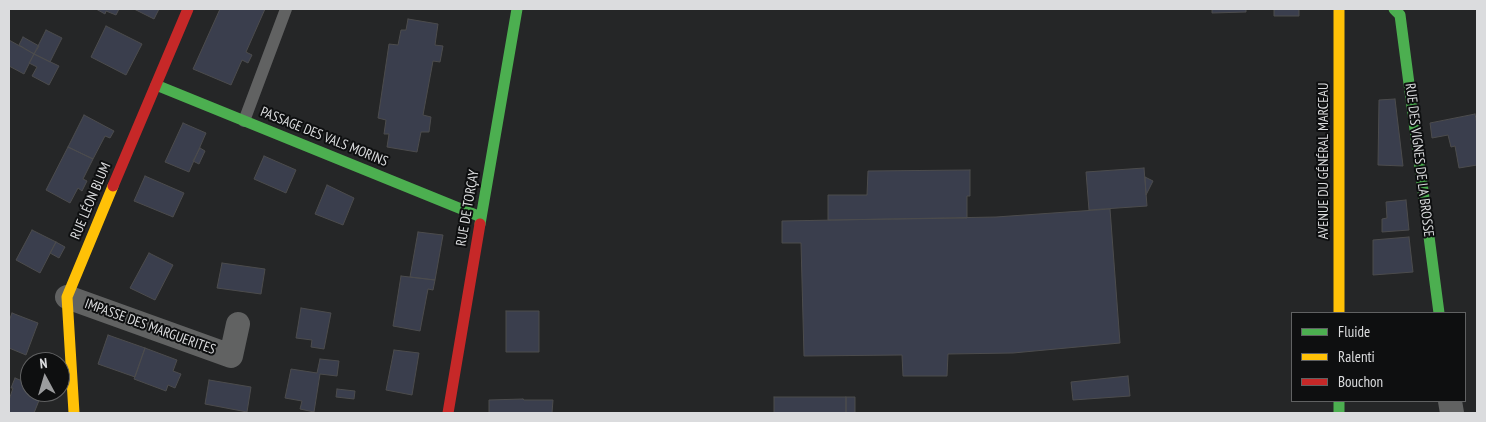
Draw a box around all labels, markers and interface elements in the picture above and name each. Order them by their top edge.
street label: RUE DES VIGNES DE LA BROSSE [1401,82,1437,238]
street label: AVENUE DU GÉNÉRAL MARCEAU [1316,83,1332,239]
street label: PASSAGE DES VALS MORINS [258,104,390,170]
street label: RUE LÉON BLUM [67,160,115,242]
street label: RUE DE TORÇAY [453,168,483,248]
street label: IMPASSE DES MARGUERITES [82,296,218,358]
legend [1291,312,1466,402]
text: Fluide [1338,322,1370,341]
text: Ralenti [1338,347,1375,366]
north arrow [20,352,70,402]
text: N [39,354,48,372]
text: Bouchon [1338,372,1383,391]

